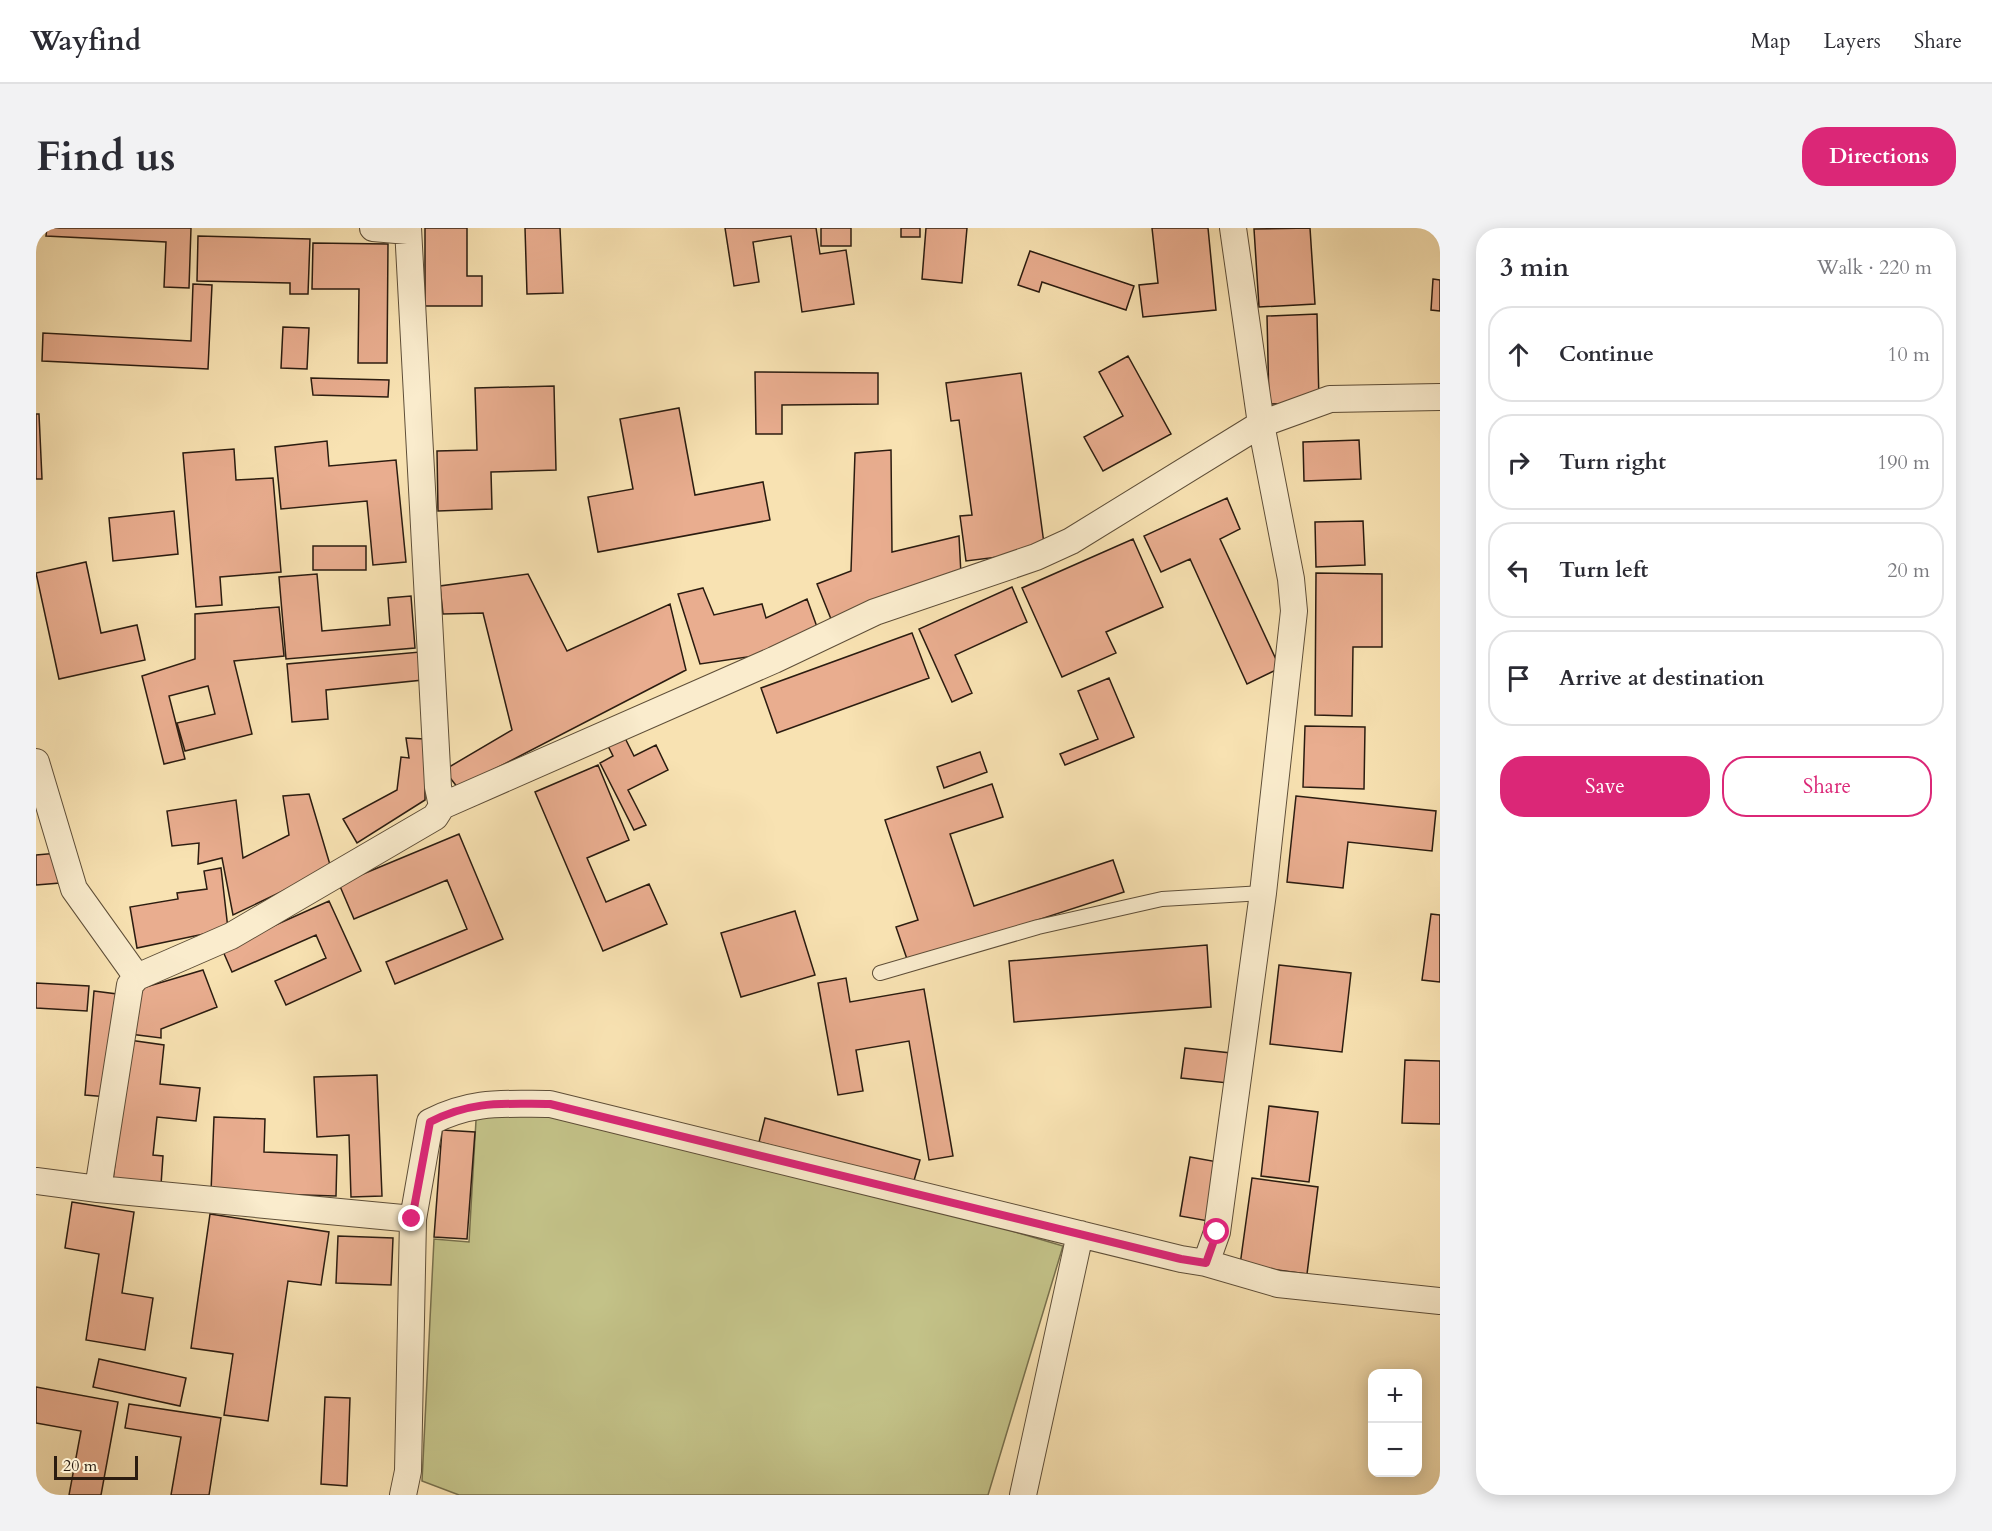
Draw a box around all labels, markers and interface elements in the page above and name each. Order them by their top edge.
text: Wayfind [30,22,141,60]
text: Map [1751,27,1791,56]
text: Layers [1824,27,1881,56]
text: Share [1914,27,1962,56]
button: Directions [1802,127,1956,186]
text: Find us [36,128,176,185]
text: 3 min [1500,250,1569,285]
text: Walk · 220 m [1817,254,1932,281]
icon: ahead [1502,338,1535,371]
text: Continue [1559,339,1654,369]
text: 10 m [1887,341,1930,368]
icon: right [1502,446,1535,479]
text: Turn right [1559,447,1666,477]
text: 190 m [1877,449,1930,476]
icon: left [1502,554,1535,587]
text: Turn left [1559,555,1648,585]
text: 20 m [1887,557,1930,584]
icon: arrive [1502,662,1535,695]
text: Arrive at destination [1559,663,1764,693]
button: Save [1500,756,1710,817]
button: Share [1722,756,1932,817]
route end [398,1205,424,1231]
route start [1203,1218,1229,1244]
map controls [1368,1369,1422,1477]
button: + [1368,1369,1422,1423]
button: − [1368,1423,1422,1477]
scale bar [54,1453,138,1480]
text: 20 m [63,1455,97,1477]

